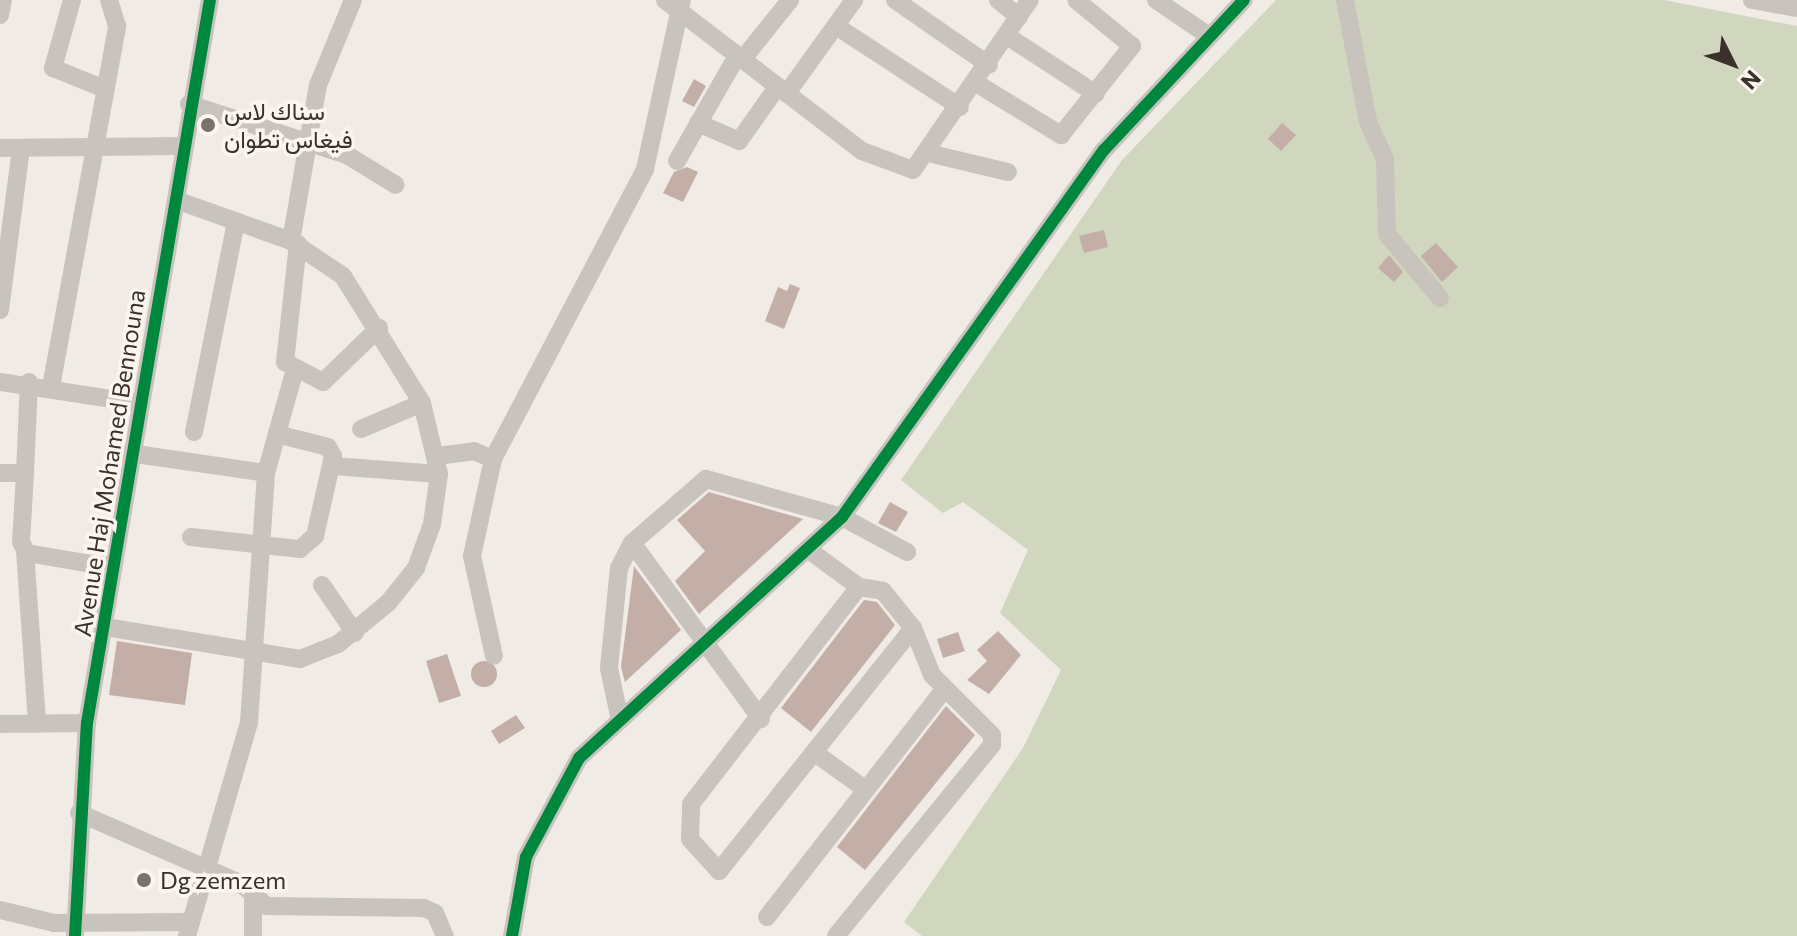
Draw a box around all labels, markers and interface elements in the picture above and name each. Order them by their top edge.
north arrow [1693,24,1773,104]
text: N [1736,65,1767,96]
place label: سناك لاس فيغاس تطوان [224,97,353,153]
marker: سناك لاس فيغاس تطوان [199,116,217,134]
street label: Avenue Haj Mohamed Bennouna [67,287,151,639]
place label: Dg zemzem [160,866,286,894]
marker: Dg zemzem [135,871,153,889]

